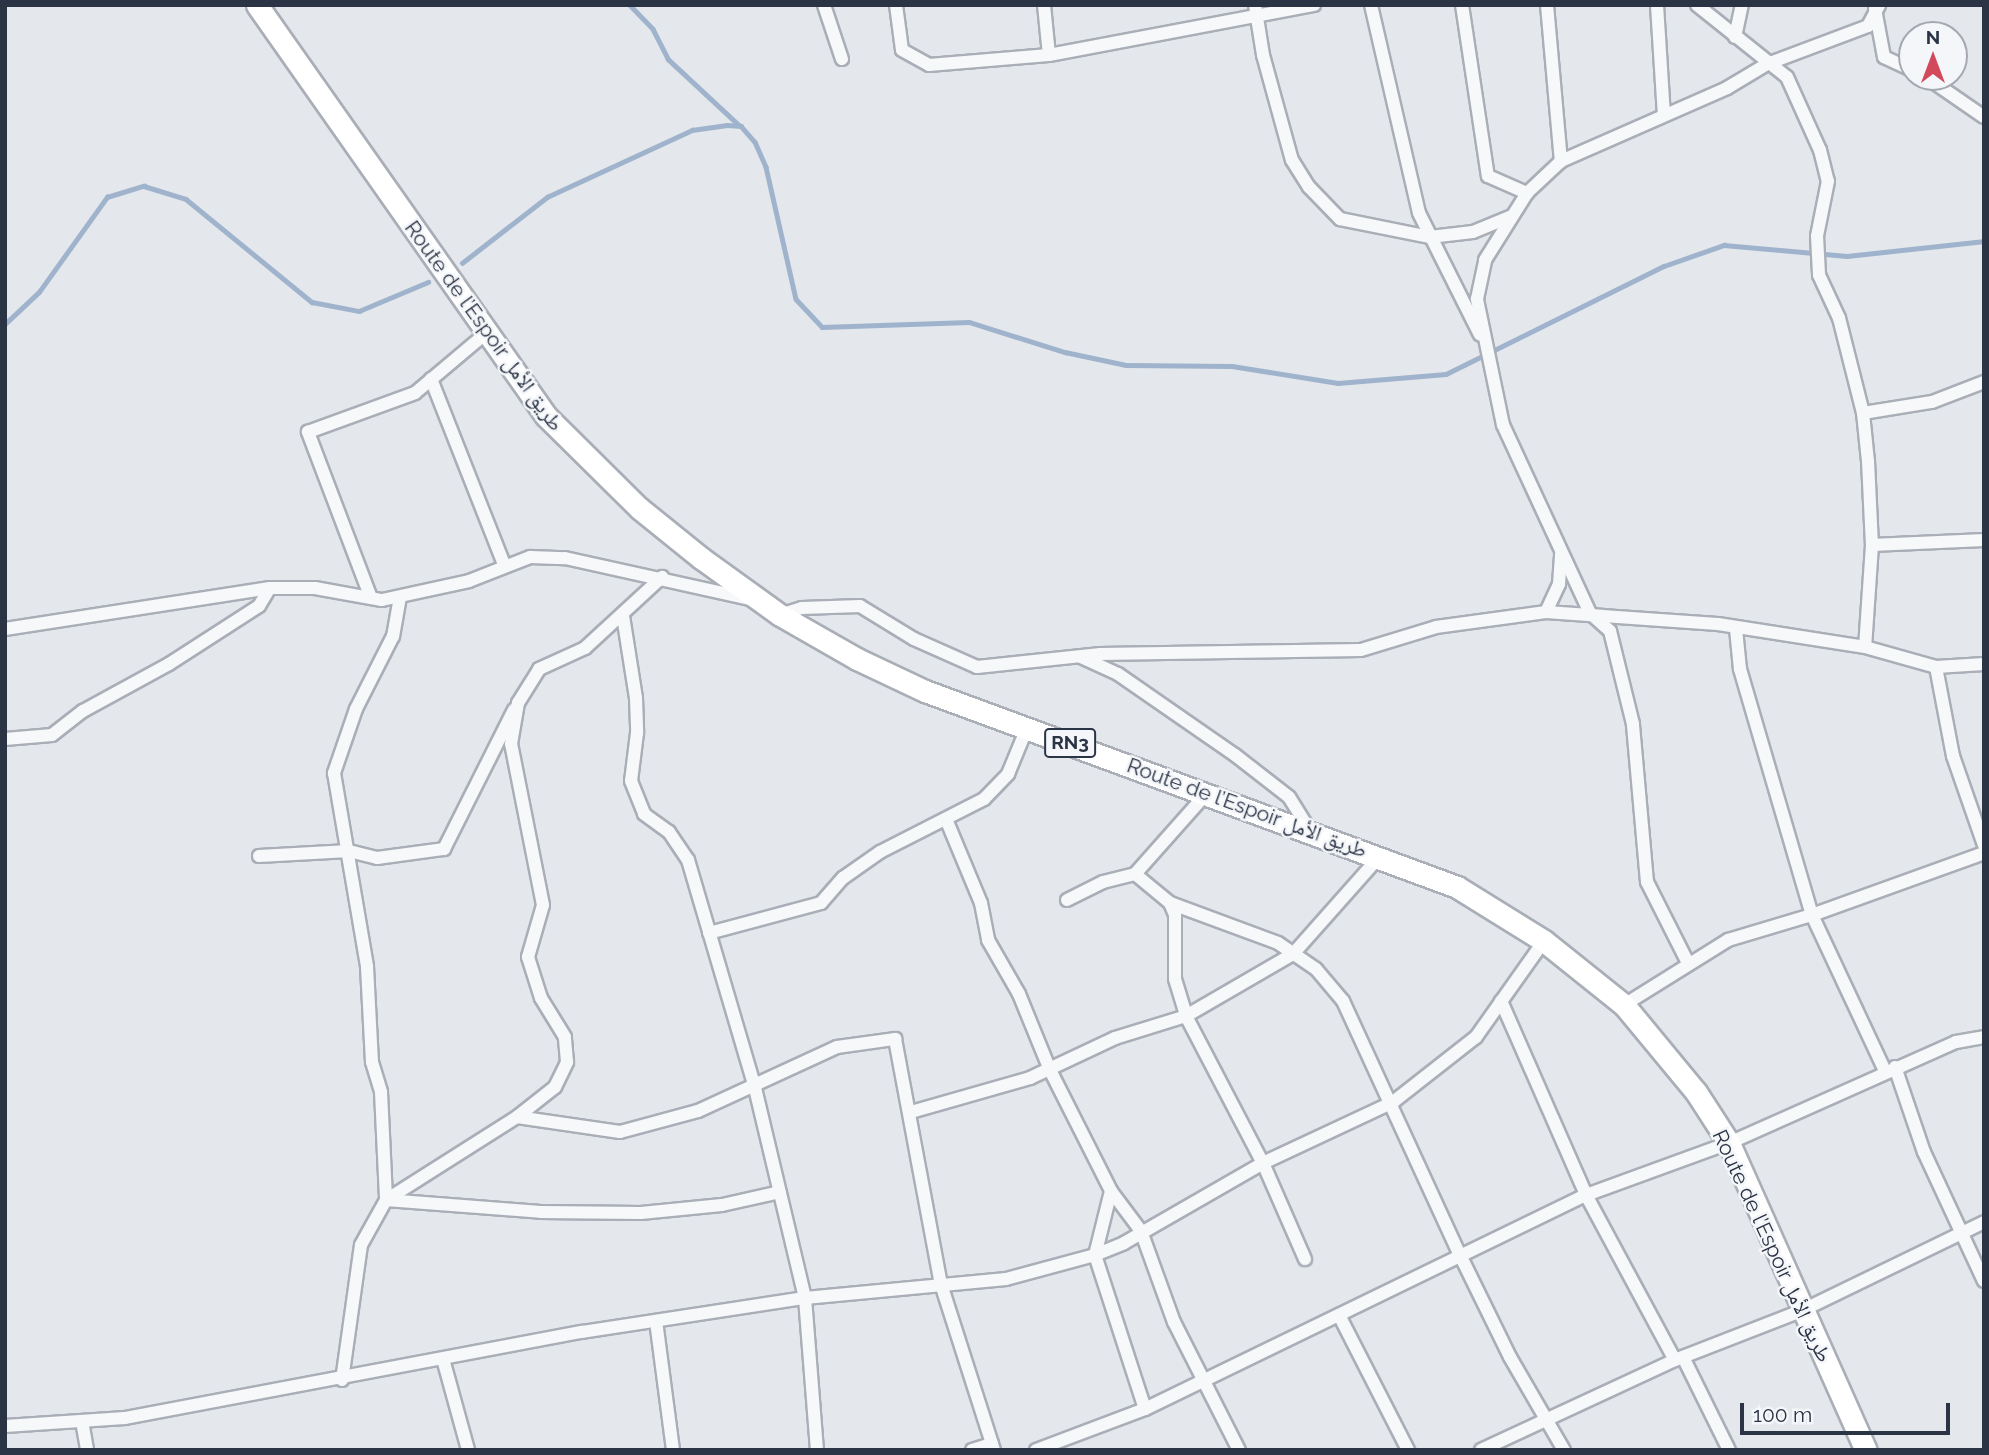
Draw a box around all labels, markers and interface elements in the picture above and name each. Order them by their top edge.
north arrow [1898,21,1968,91]
text: N [1926,26,1940,48]
street label: Route de l’Espoir طريق الأمل [399,216,569,436]
road number: RN3 [1044,728,1096,758]
street label: Route de l’Espoir طريق الأمل [1123,753,1371,863]
street label: Route de l’Espoir طريق الأمل [1707,1126,1837,1366]
scale bar [1744,1388,1954,1432]
text: 100 m [1753,1402,1812,1427]

